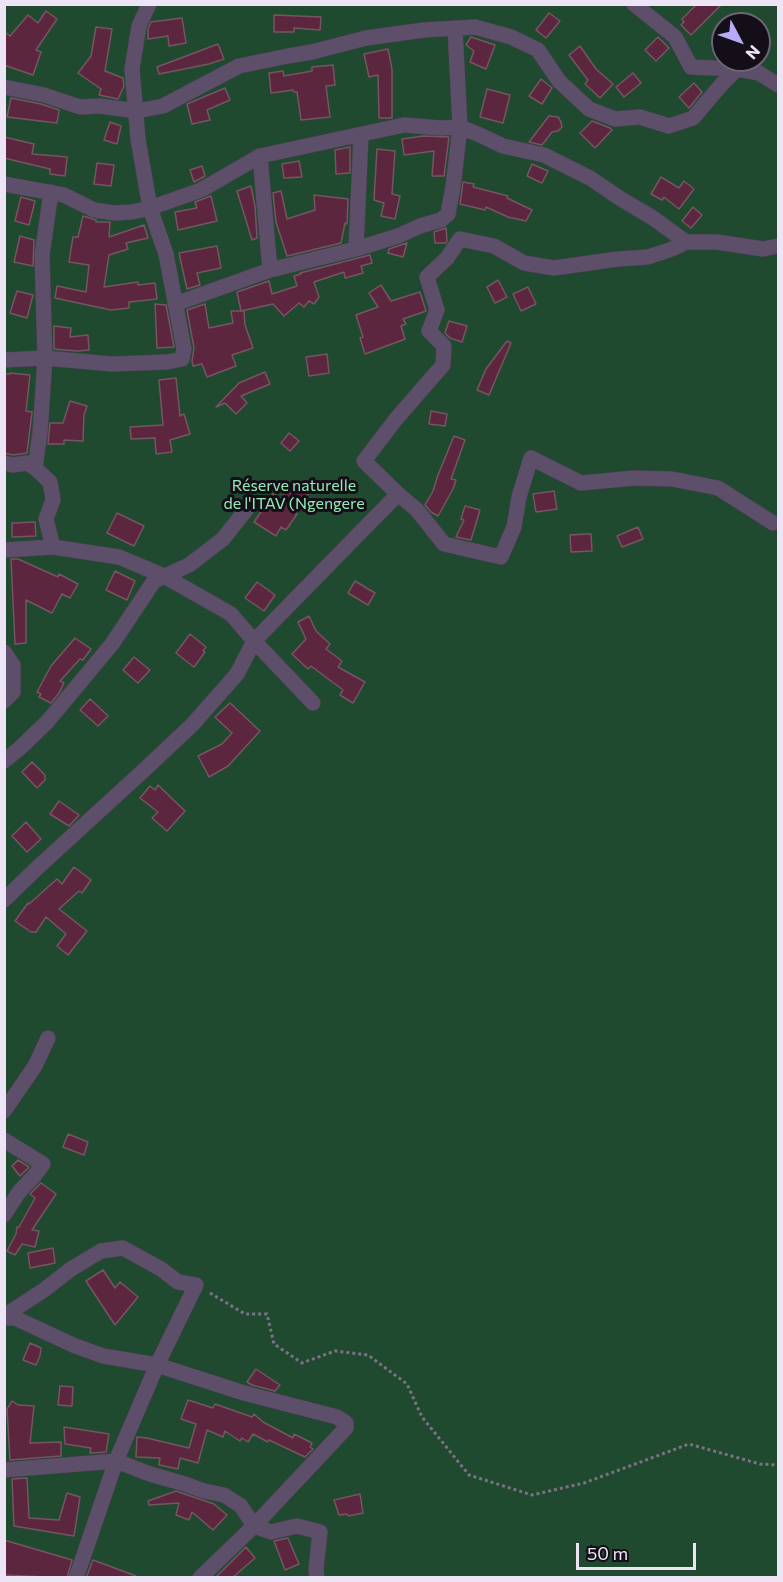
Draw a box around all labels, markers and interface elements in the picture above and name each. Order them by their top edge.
north arrow [711,12,771,72]
text: N [742,42,765,64]
park label: Réserve naturelle de l'ITAV (Ngengere [223,476,365,514]
scale bar [579,1531,699,1569]
text: 50 m [587,1542,628,1564]

